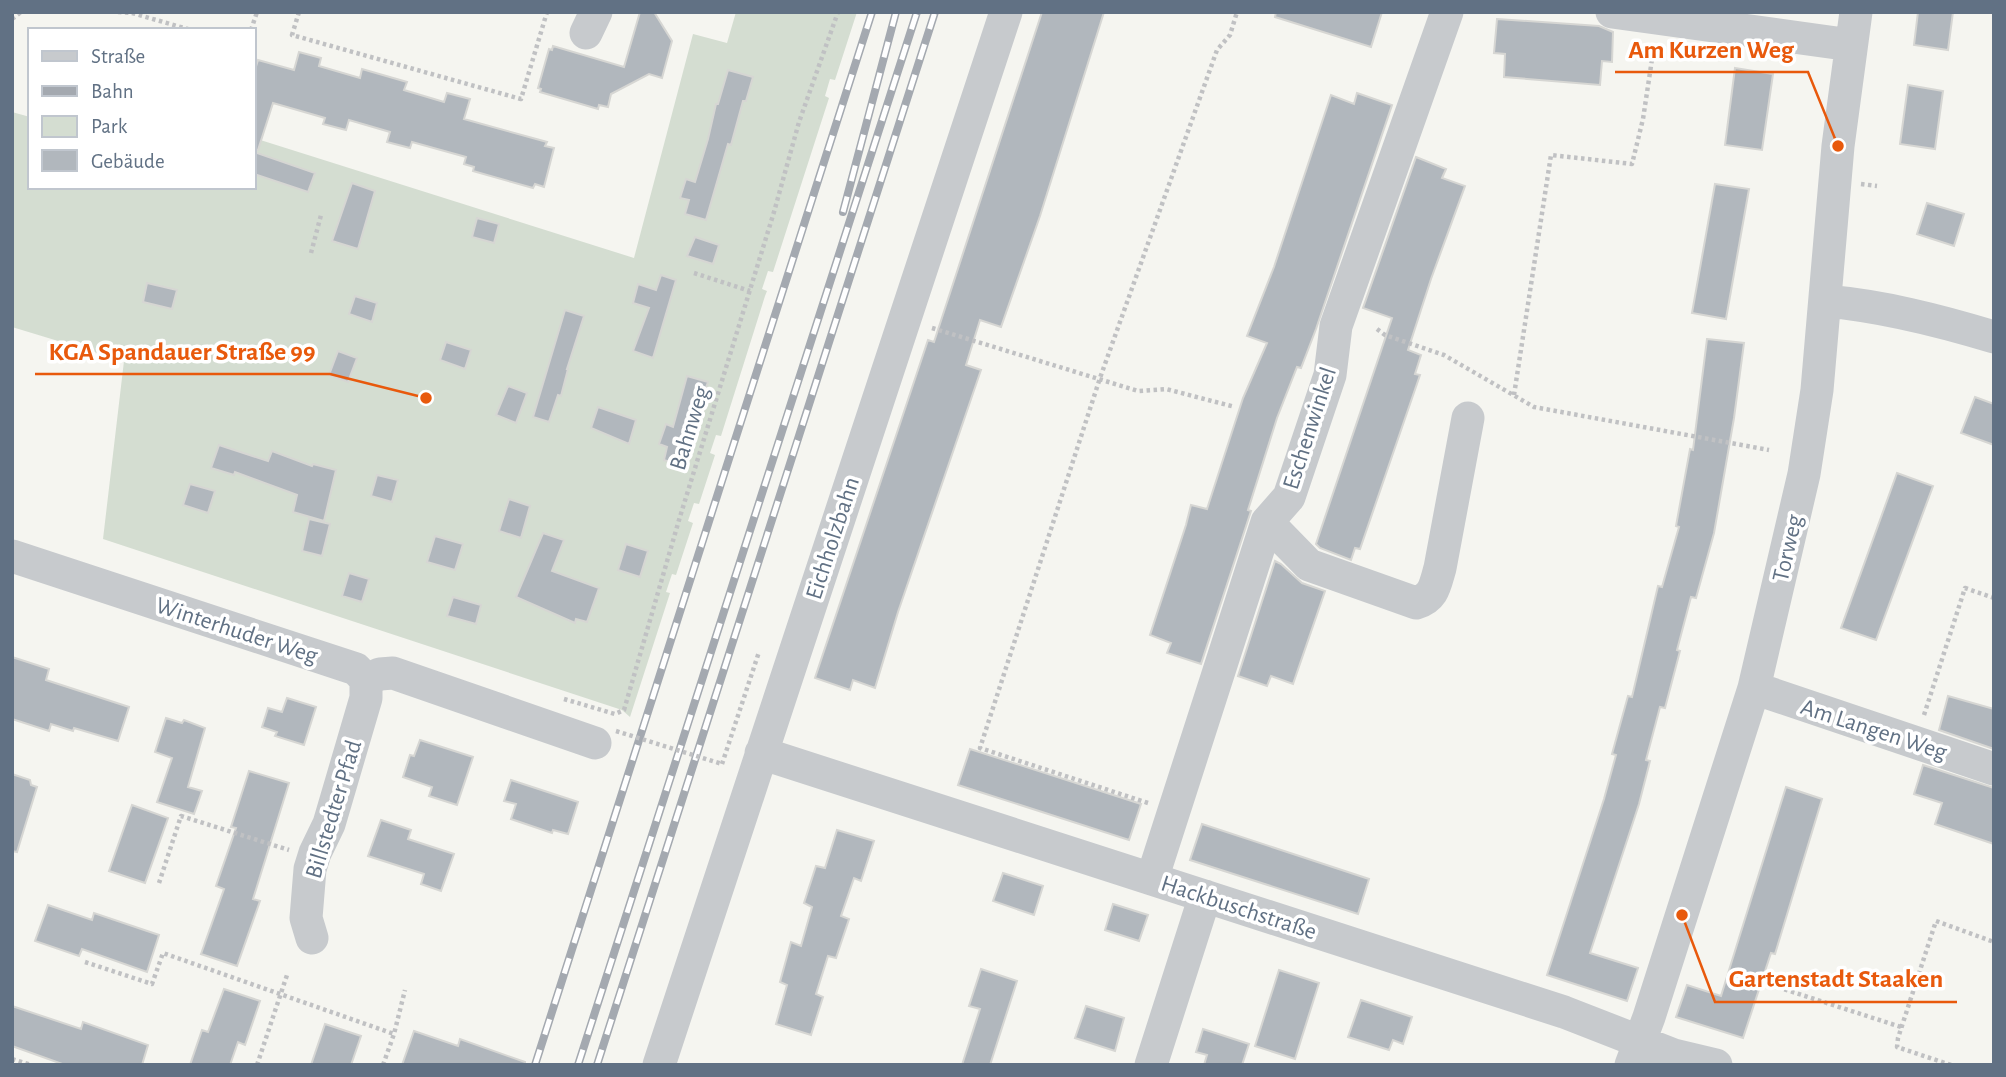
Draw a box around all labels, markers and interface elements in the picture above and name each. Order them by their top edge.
callout: Am Kurzen Weg [1615,25,1808,72]
legend [28,28,256,189]
text: Am Kurzen Weg [1628,37,1795,63]
text: Straße [91,46,145,67]
text: Bahn [91,81,134,102]
text: Park [91,116,128,137]
text: Gebäude [91,151,165,172]
callout: KGA Spandauer Straße 99 [35,327,330,374]
text: KGA Spandauer Straße 99 [49,339,315,365]
street label: Eschenwinkel [1279,364,1341,492]
street label: Bahnweg [666,383,714,473]
street label: Eichholzbahn [802,474,864,603]
street label: Torweg [1769,512,1807,584]
street label: Winterhuder Weg [153,593,321,669]
street label: Am Langen Weg [1798,695,1950,765]
street label: Billstedter Pfad [302,737,366,881]
street label: Hackbuschstraße [1158,872,1319,944]
callout: Gartenstadt Staaken [1715,955,1957,1002]
text: Gartenstadt Staaken [1729,966,1943,992]

